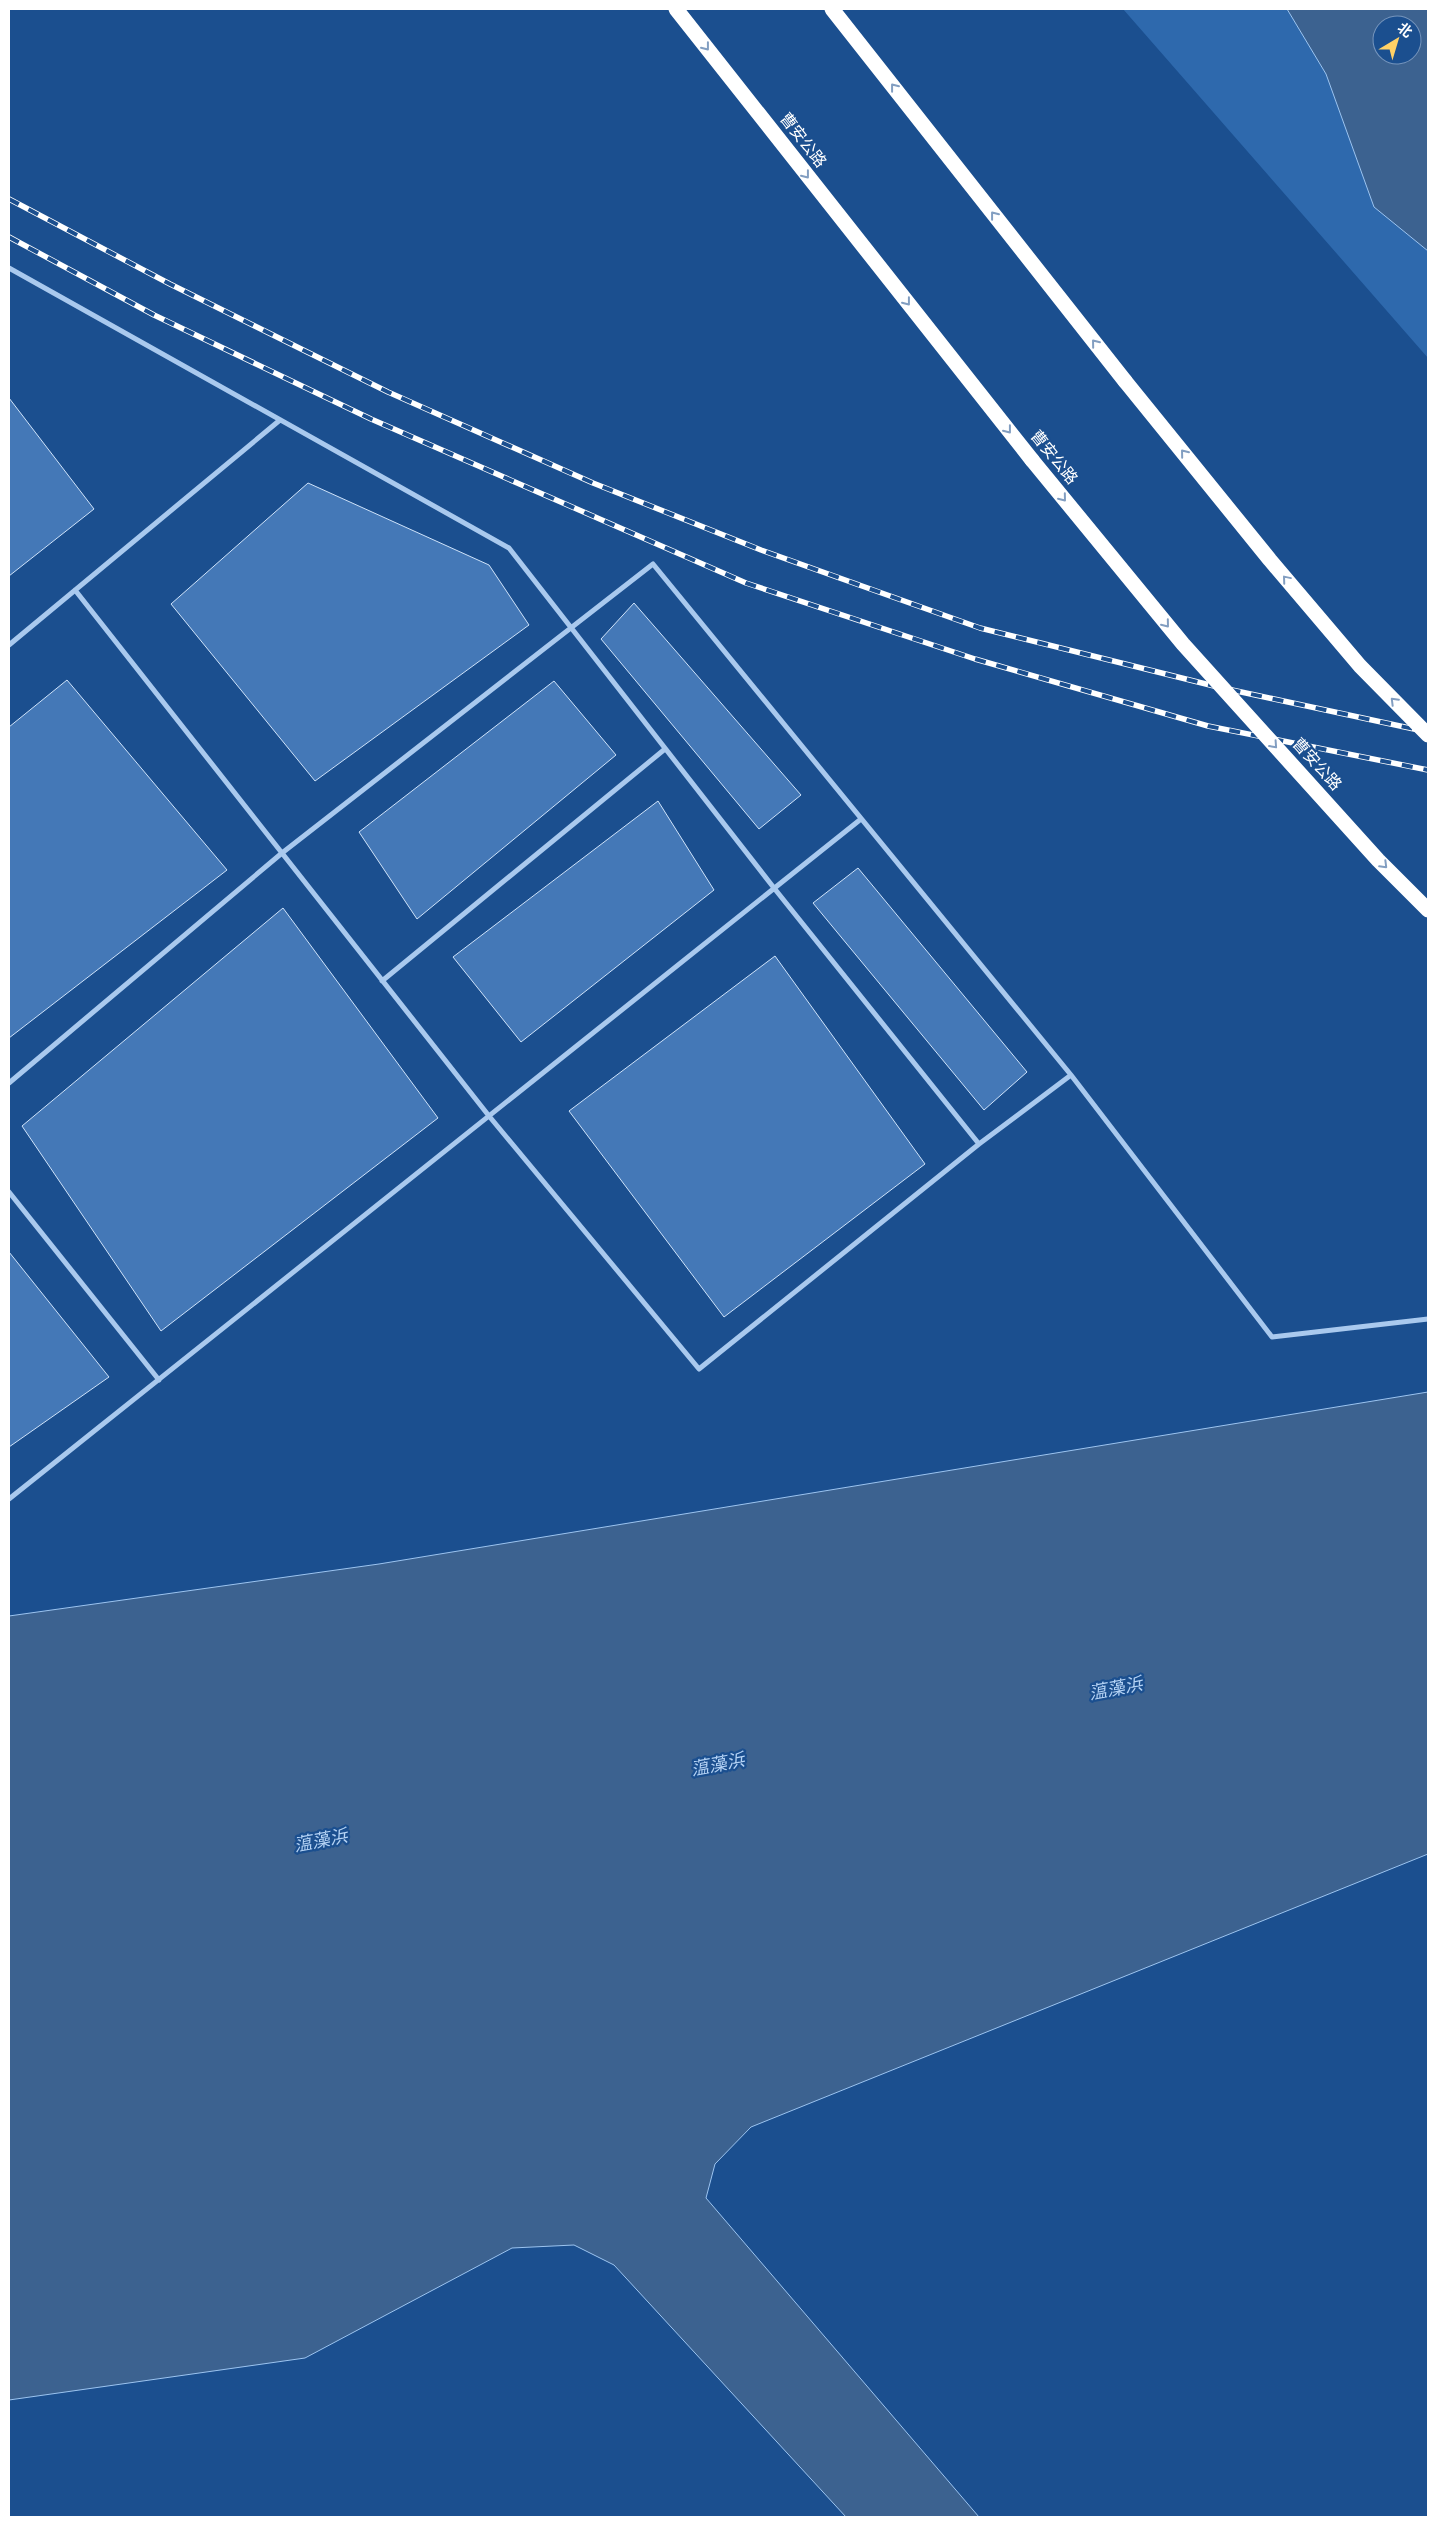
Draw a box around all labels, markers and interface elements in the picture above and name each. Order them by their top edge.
north arrow [1372,15,1422,65]
text: 北 [1393,20,1415,42]
one-way arrow [700,41,708,50]
one-way arrow [891,84,899,93]
street label: 曹安公路 [774,110,830,172]
one-way arrow [801,169,810,178]
one-way arrow [992,212,1000,221]
one-way arrow [902,296,910,305]
one-way arrow [1091,339,1100,348]
one-way arrow [1002,424,1010,433]
street label: 曹安公路 [1025,427,1081,489]
one-way arrow [1181,450,1189,459]
one-way arrow [1058,492,1066,501]
one-way arrow [1284,576,1292,585]
one-way arrow [1160,618,1169,627]
one-way arrow [1391,697,1400,706]
street label: 曹安公路 [1287,735,1345,795]
one-way arrow [1268,740,1277,749]
one-way arrow [1378,859,1387,868]
water label: 蕰藻浜 [1087,1673,1147,1706]
water label: 蕰藻浜 [689,1749,749,1782]
water label: 蕰藻浜 [292,1825,352,1858]

